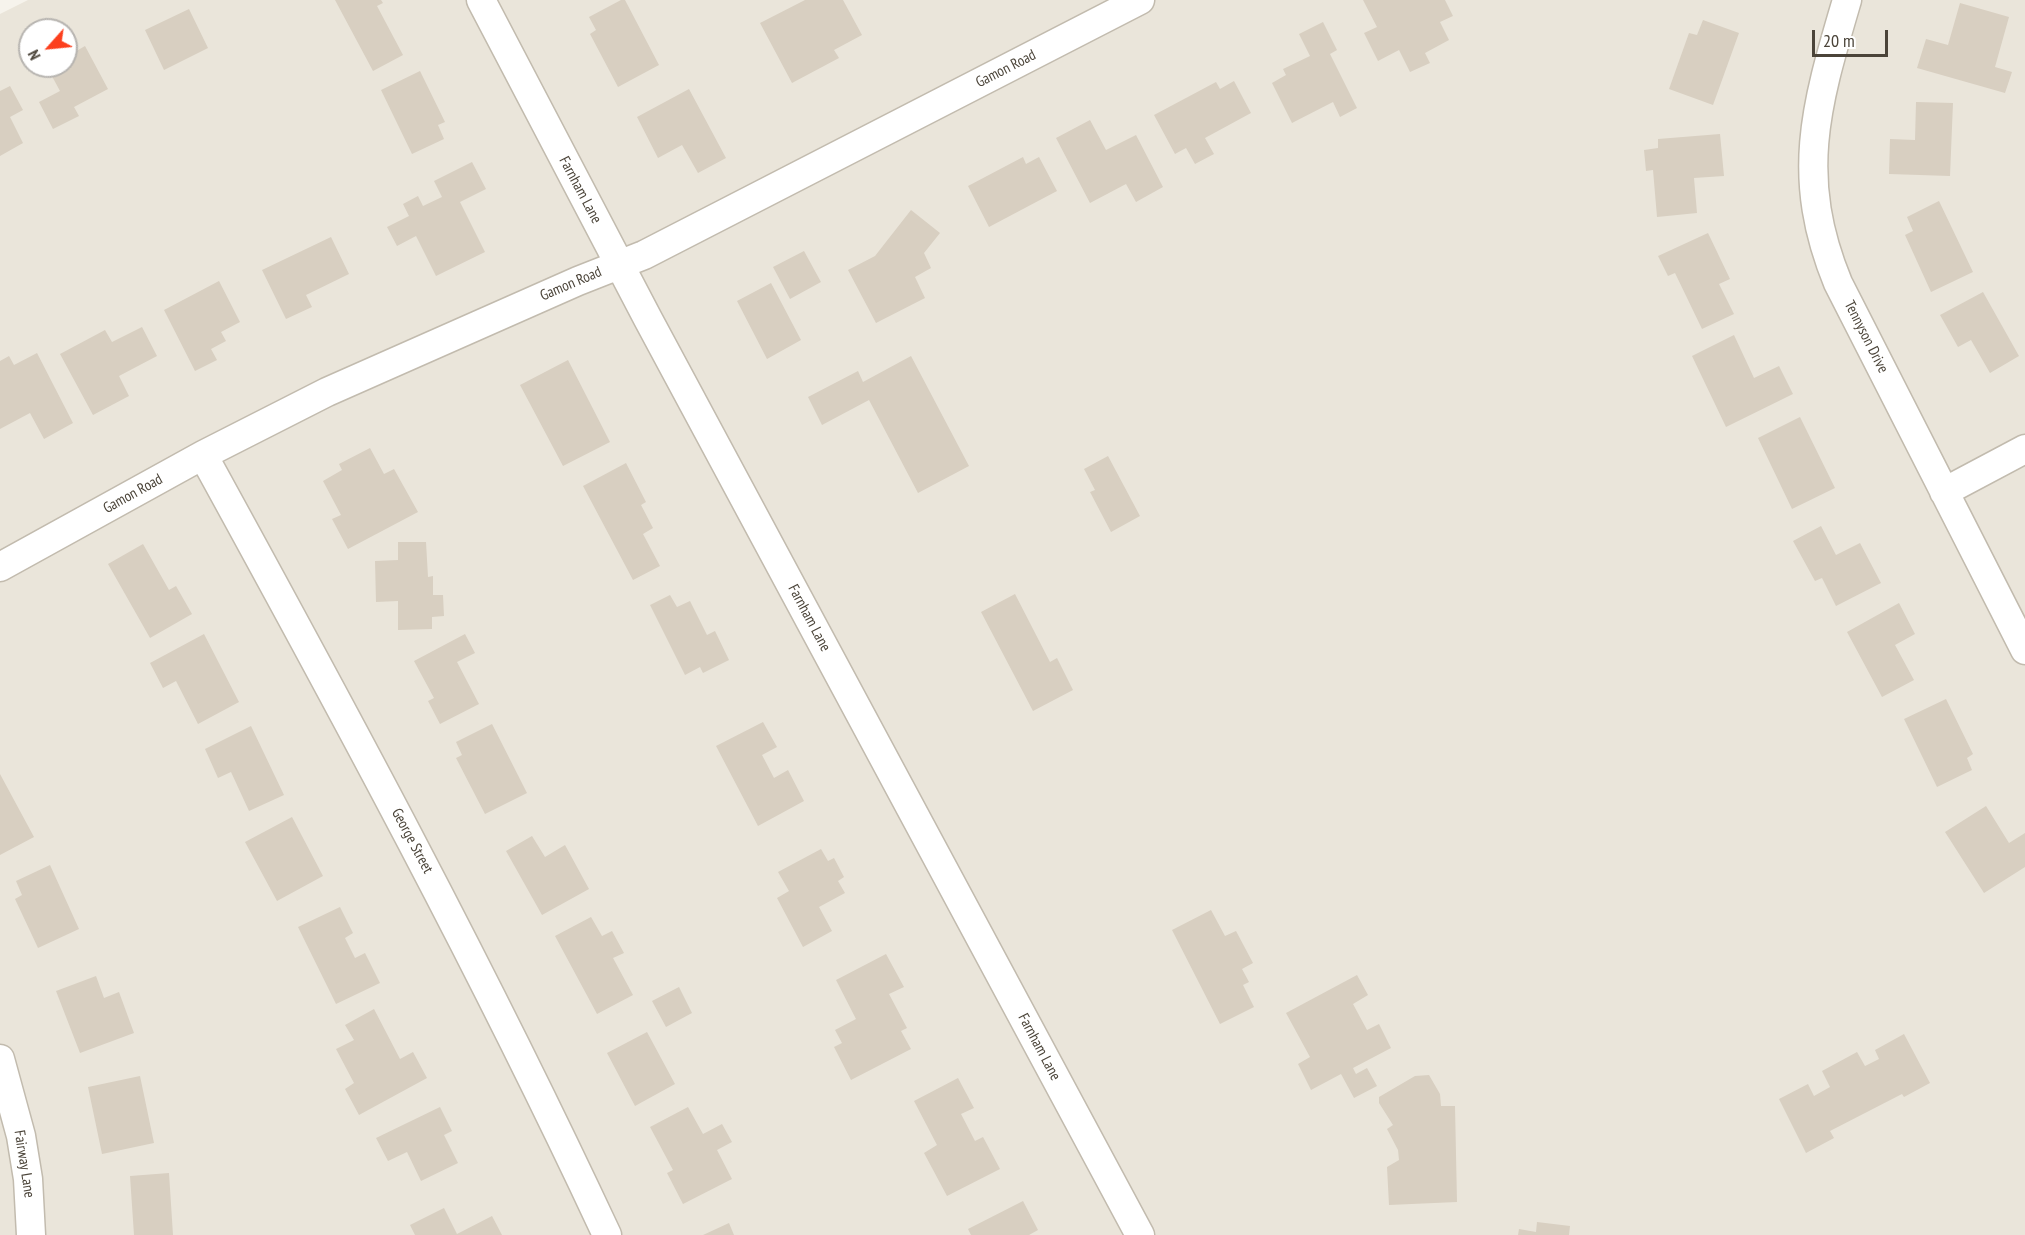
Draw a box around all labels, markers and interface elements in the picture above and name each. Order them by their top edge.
north arrow [18,18,78,78]
scale bar [1815,18,1892,56]
text: 20 m [1823,29,1855,52]
street label: Gamon Road [973,46,1039,92]
text: N [23,47,45,64]
street label: Farnham Lane [555,153,605,227]
street label: Gamon Road [538,263,604,305]
street label: Tennyson Drive [1840,298,1892,376]
street label: Gamon Road [100,470,166,518]
street label: Farnham Lane [784,581,834,655]
street label: George Street [387,805,437,877]
street label: Farnham Lane [1014,1010,1064,1084]
street label: Fairway Lane [10,1129,38,1199]

